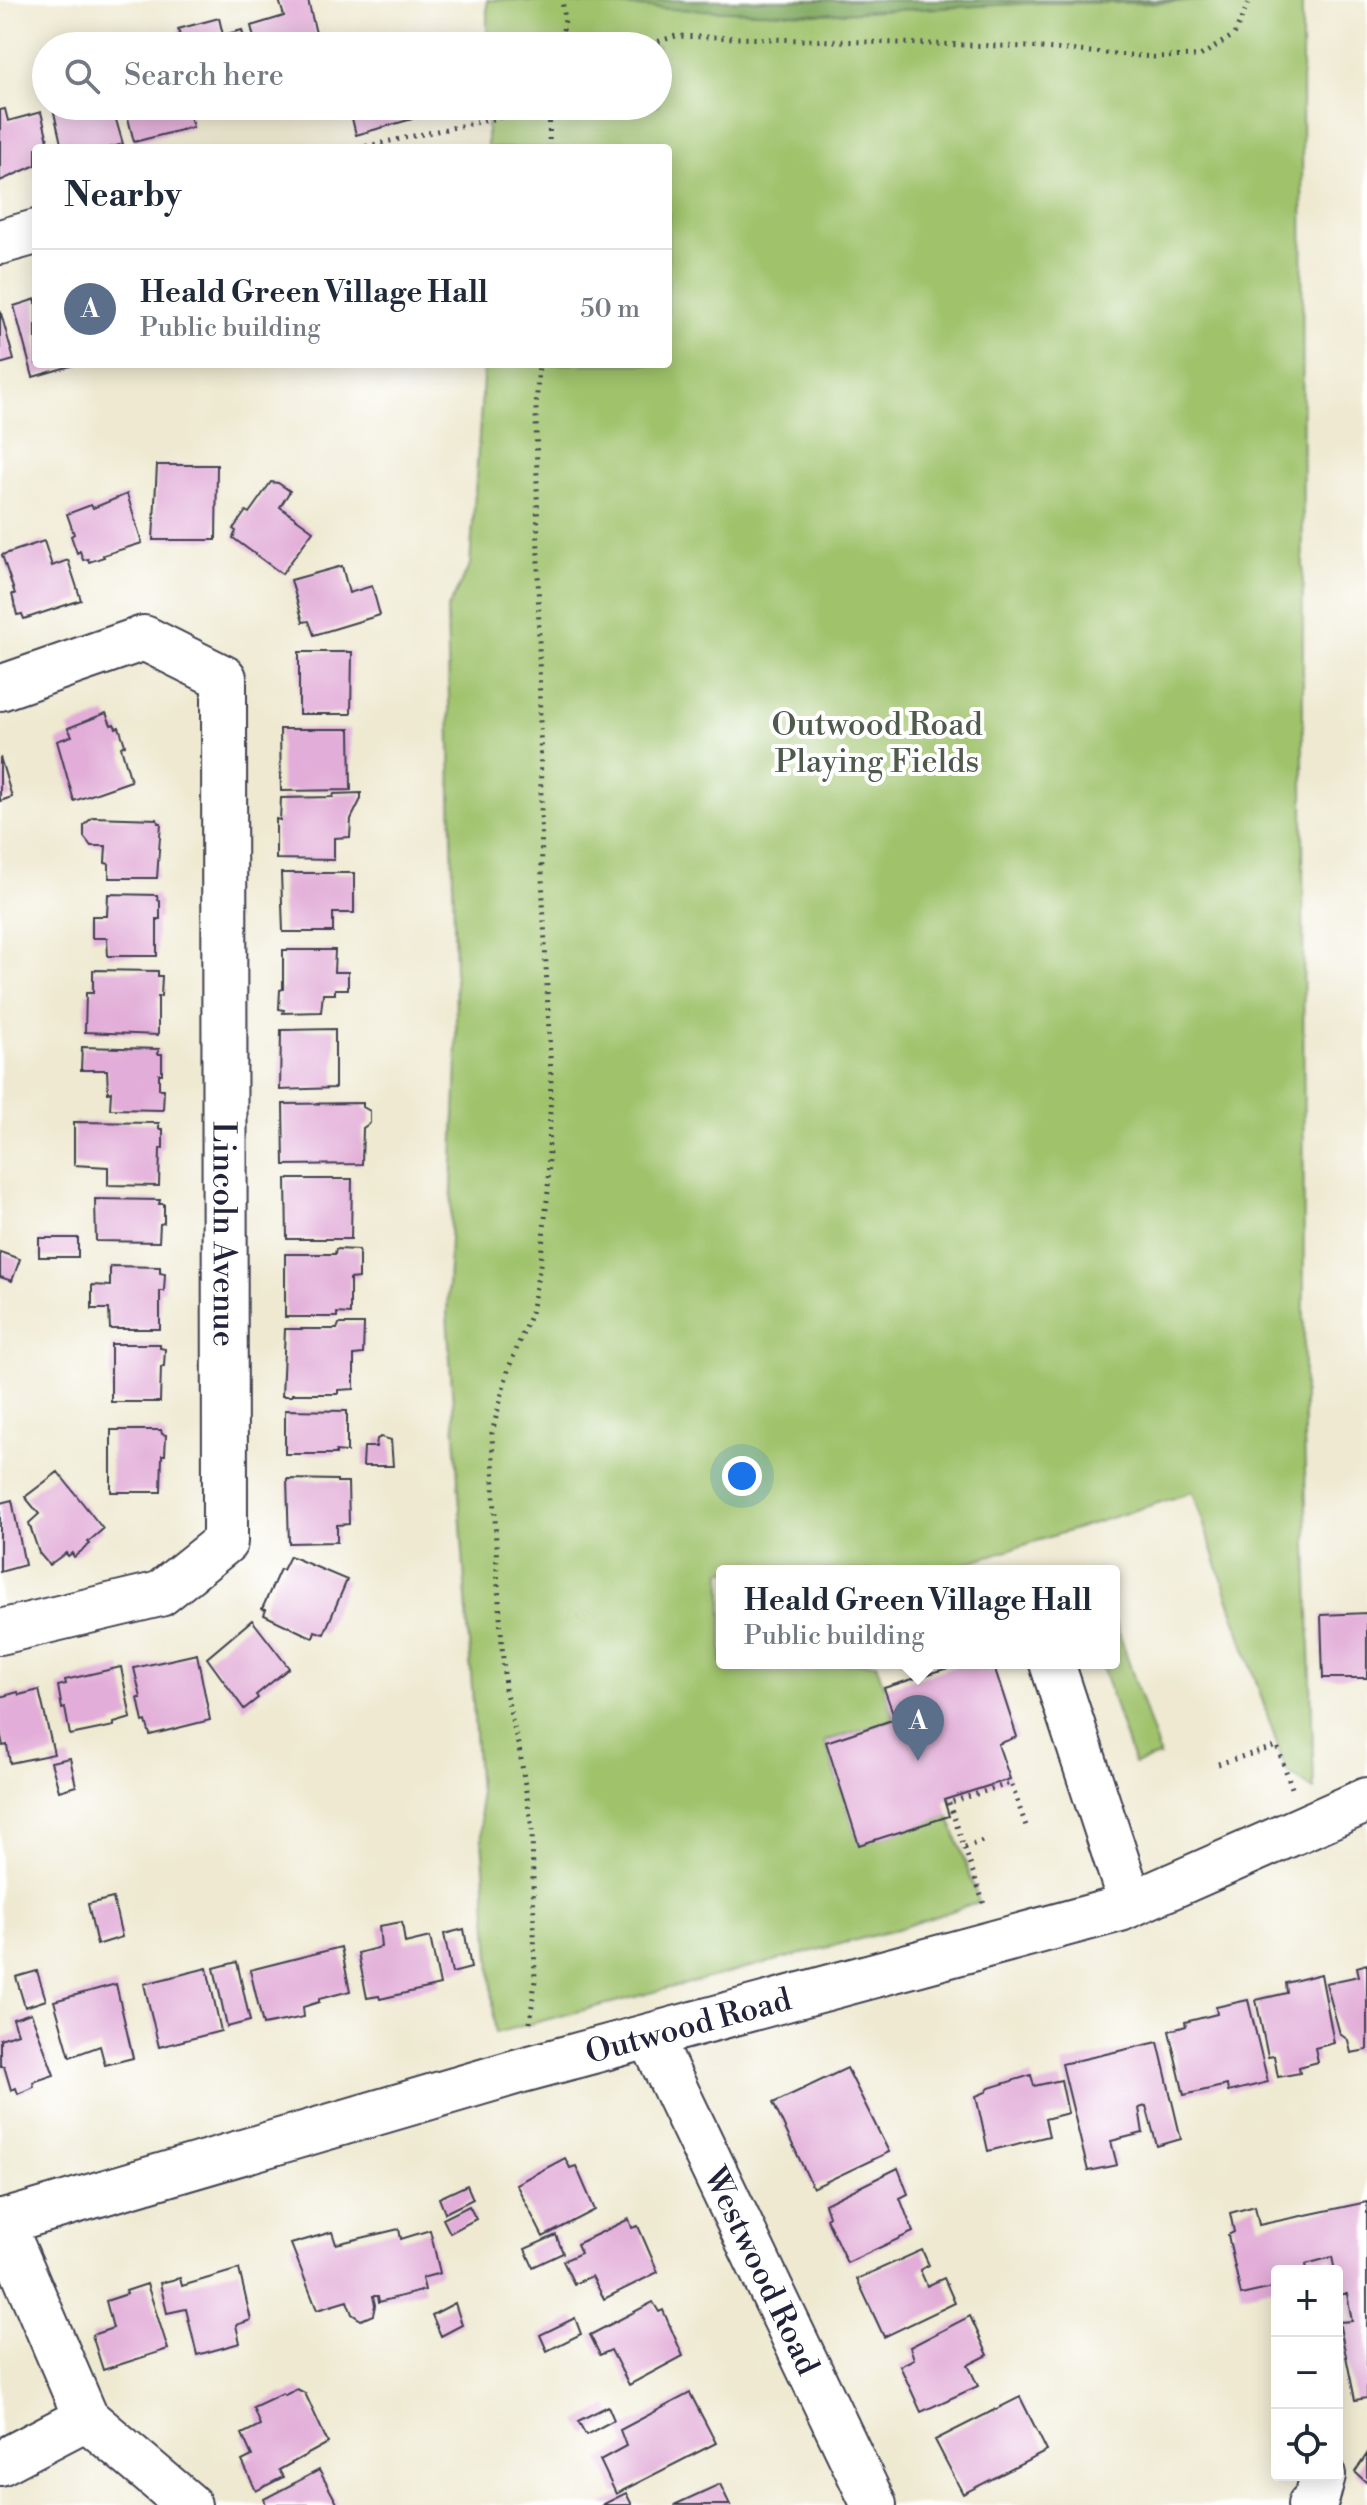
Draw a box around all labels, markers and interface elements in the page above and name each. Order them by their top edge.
search box [32,32,672,120]
icon: search [60,54,104,98]
text: Search here [124,57,284,95]
text: Nearby [64,175,182,217]
text: Heald Green Village Hall [140,274,488,312]
text: A [81,293,99,325]
text: 50 m [580,293,640,325]
text: Public building [140,312,321,344]
park label: Outwood Road Playing Fields [771,705,983,782]
street label: Lincoln Avenue [204,1121,244,1347]
your location [722,1456,762,1496]
popup [716,1565,1120,1669]
text: Heald Green Village Hall [744,1582,1092,1620]
text: Public building [744,1620,925,1652]
pin: A [892,1695,944,1761]
street label: Outwood Road [581,1980,796,2073]
street label: Westwood Road [694,2160,828,2381]
map controls [1271,2265,1343,2481]
button: + [1271,2265,1343,2337]
button: − [1271,2337,1343,2409]
button: locate [1271,2409,1343,2481]

